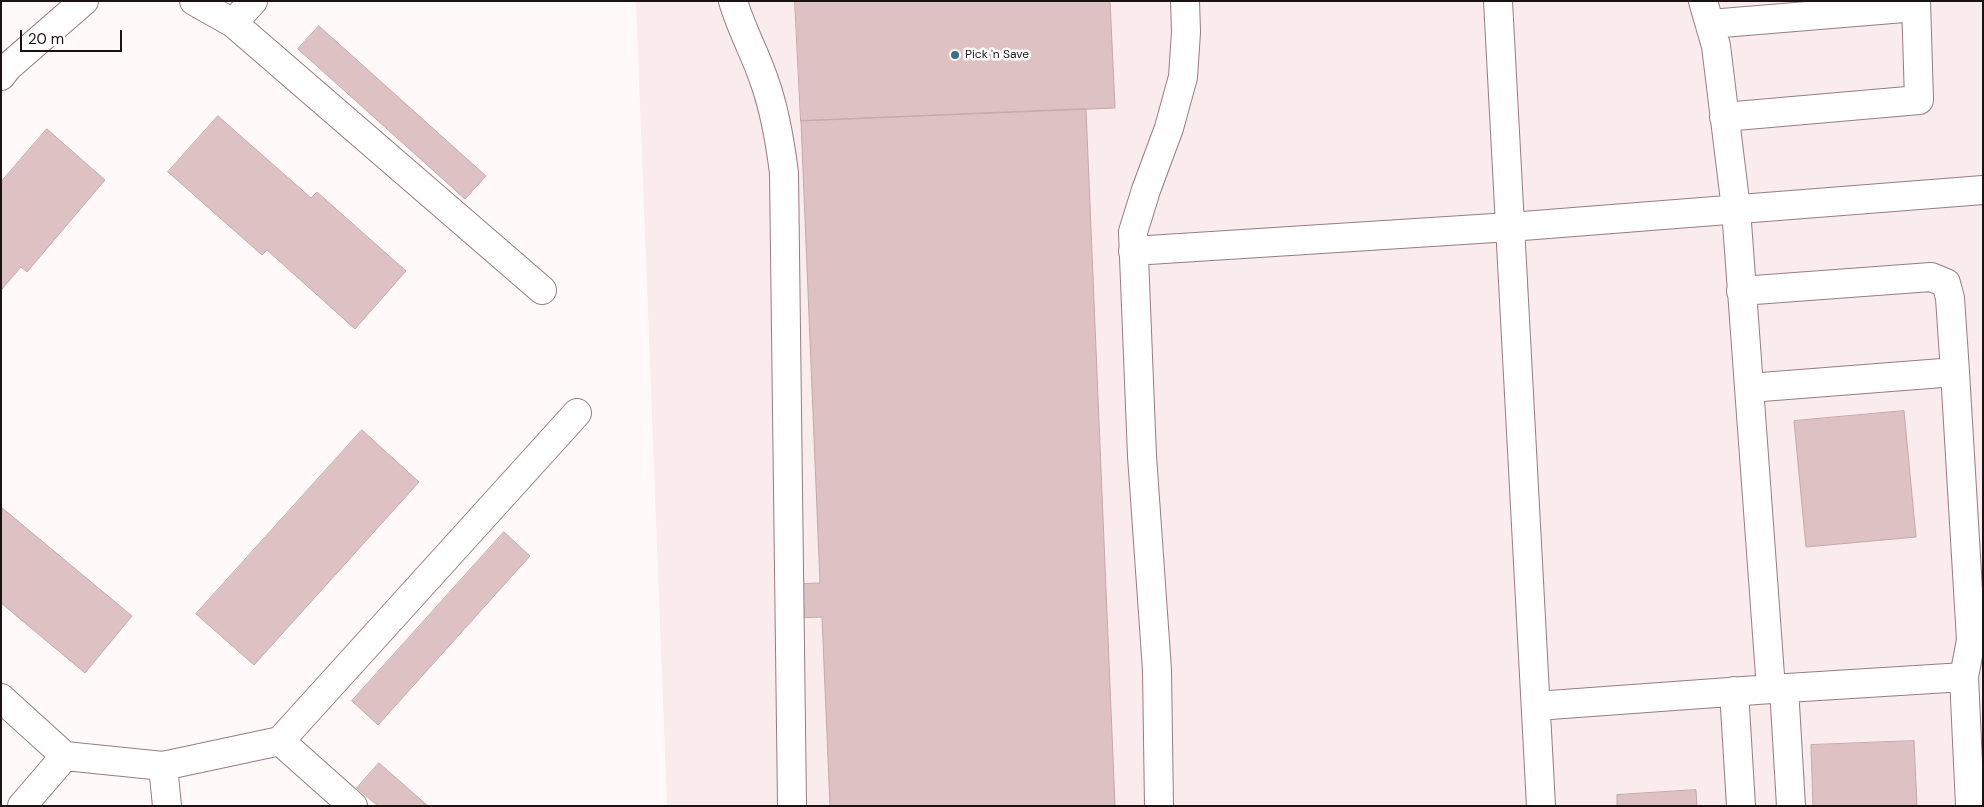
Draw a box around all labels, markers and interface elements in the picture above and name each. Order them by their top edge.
scale bar [22,20,125,52]
text: 20 m [28,29,64,49]
place label: Pick 'n Save [965,48,1029,62]
marker: Pick 'n Save [949,49,961,61]

